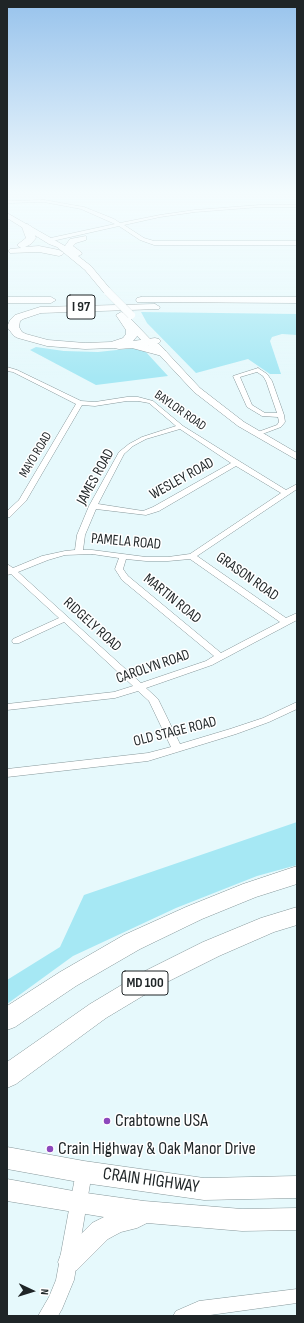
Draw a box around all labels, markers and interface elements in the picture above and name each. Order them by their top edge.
road number: I 97 [67,295,95,319]
street label: BAYLOR ROAD [151,388,209,434]
street label: MAYO ROAD [16,429,56,481]
street label: JAMES ROAD [73,446,119,508]
street label: WESLEY ROAD [147,454,217,504]
street label: PAMELA ROAD [90,530,162,554]
street label: GRASON ROAD [212,549,282,605]
street label: MARTIN ROAD [139,570,205,628]
street label: RIDGELY ROAD [59,594,125,656]
street label: CAROLYN ROAD [114,646,192,688]
street label: OLD STAGE ROAD [132,713,218,751]
road number: MD 100 [122,971,168,995]
place label: Crabtowne USA [115,1110,208,1132]
marker: Crabtowne USA [102,1116,112,1126]
place label: Crain Highway & Oak Manor Drive [58,1138,256,1160]
marker: Crain Highway & Oak Manor Drive [45,1144,55,1154]
street label: CRAIN HIGHWAY [101,1164,201,1198]
north arrow [12,1271,52,1311]
text: N [38,1288,51,1295]

